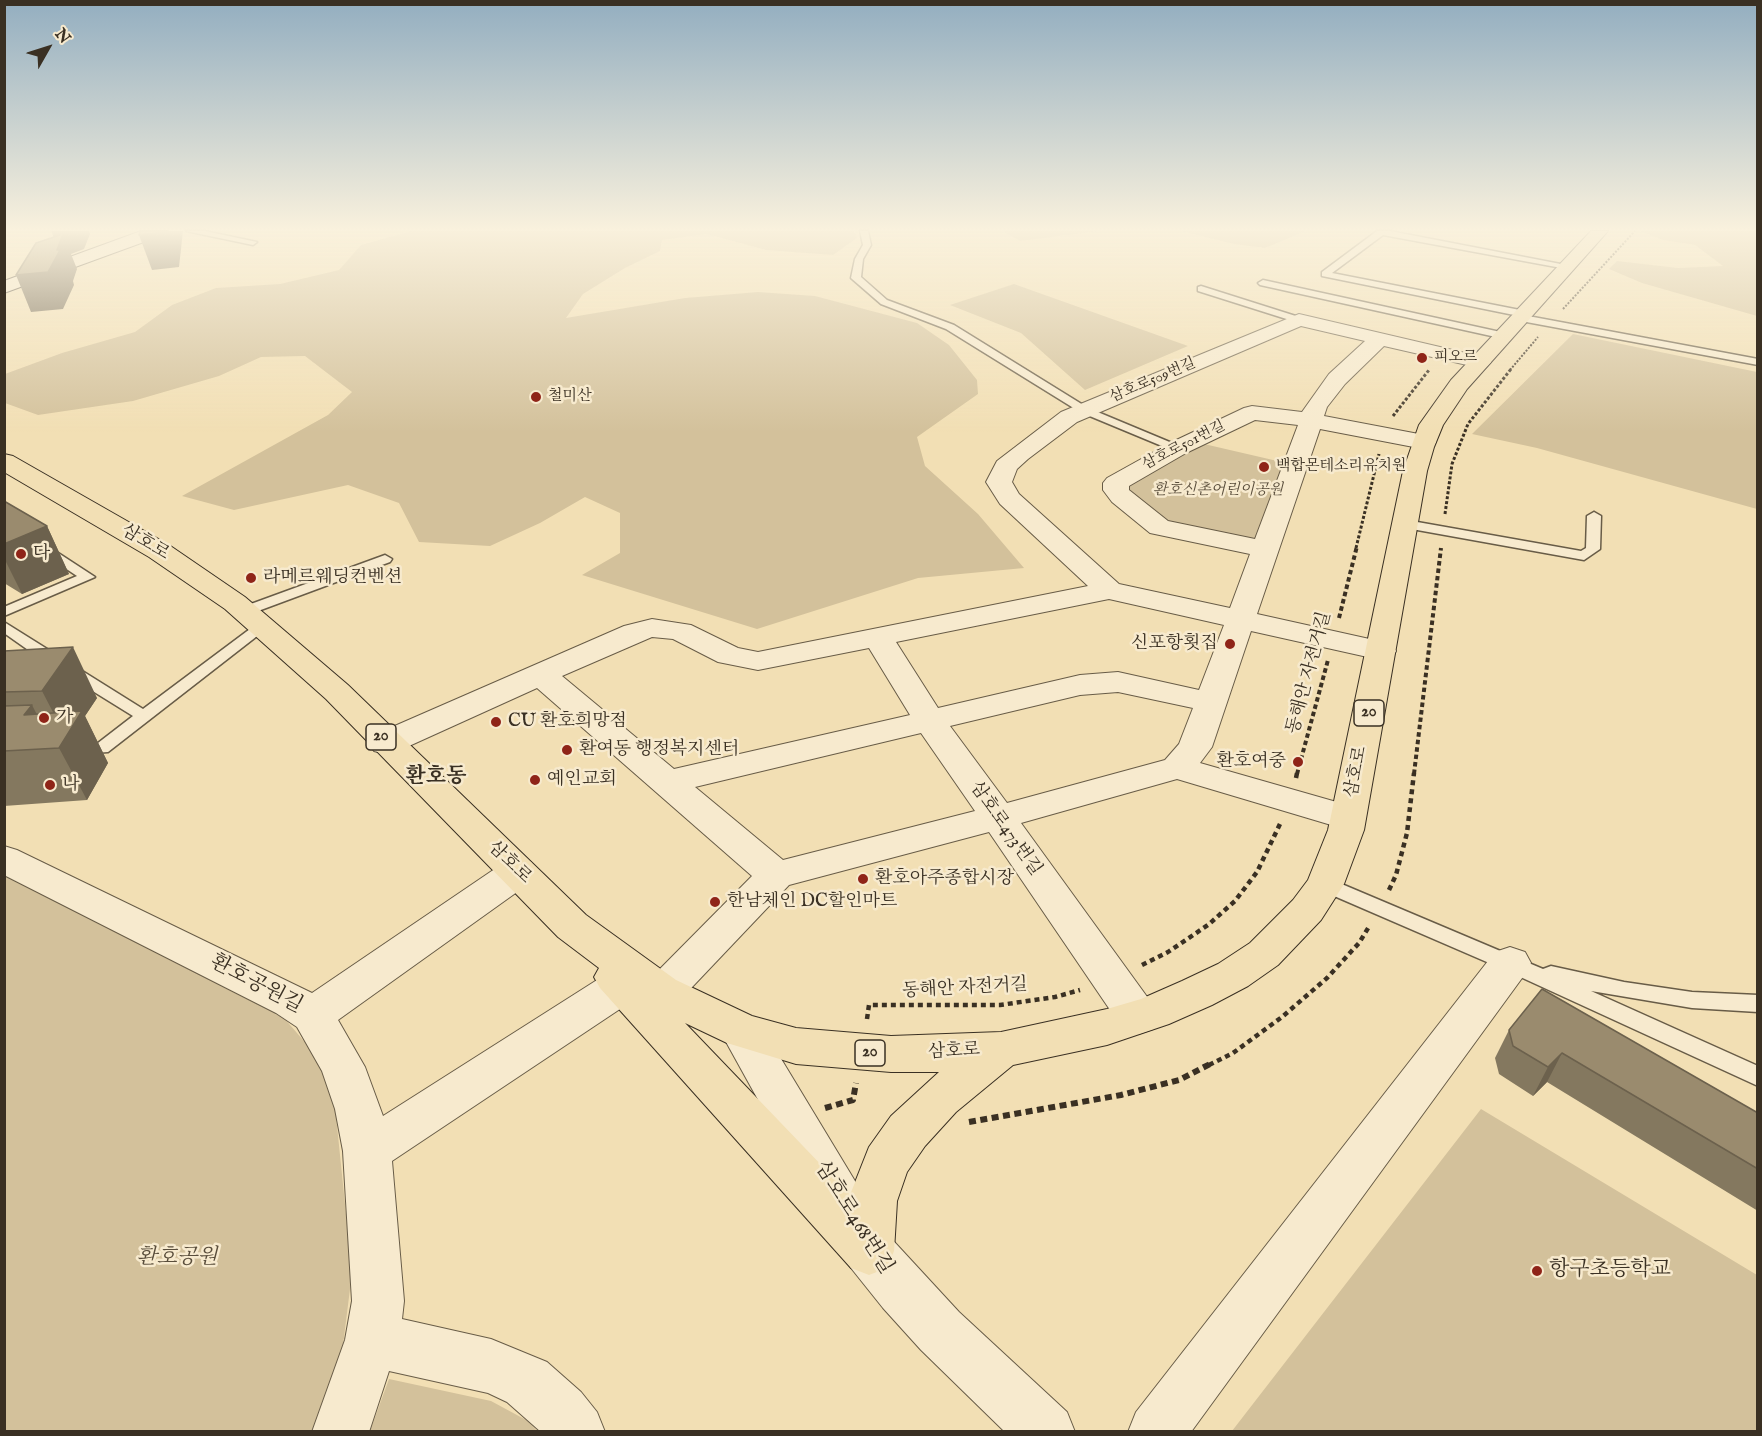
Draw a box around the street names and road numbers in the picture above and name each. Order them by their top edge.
street label: 삼호로509번길 [1107,355,1199,407]
street label: 삼호로501번길 [1140,417,1228,475]
street label: 삼호로 [117,520,173,566]
street label: 동해안 자전거길 [1283,610,1337,736]
road number: 20 [1354,700,1384,726]
road number: 20 [366,724,396,750]
street label: 삼호로 [1341,744,1373,800]
street label: 삼호로473번길 [965,778,1045,880]
street label: 삼호로 [483,837,535,889]
street label: 환호공원길 [205,950,307,1020]
street label: 동해안 자전거길 [902,975,1028,1003]
road number: 20 [855,1040,885,1066]
street label: 삼호로 [927,1040,981,1064]
street label: 삼호로468번길 [808,1157,898,1279]

